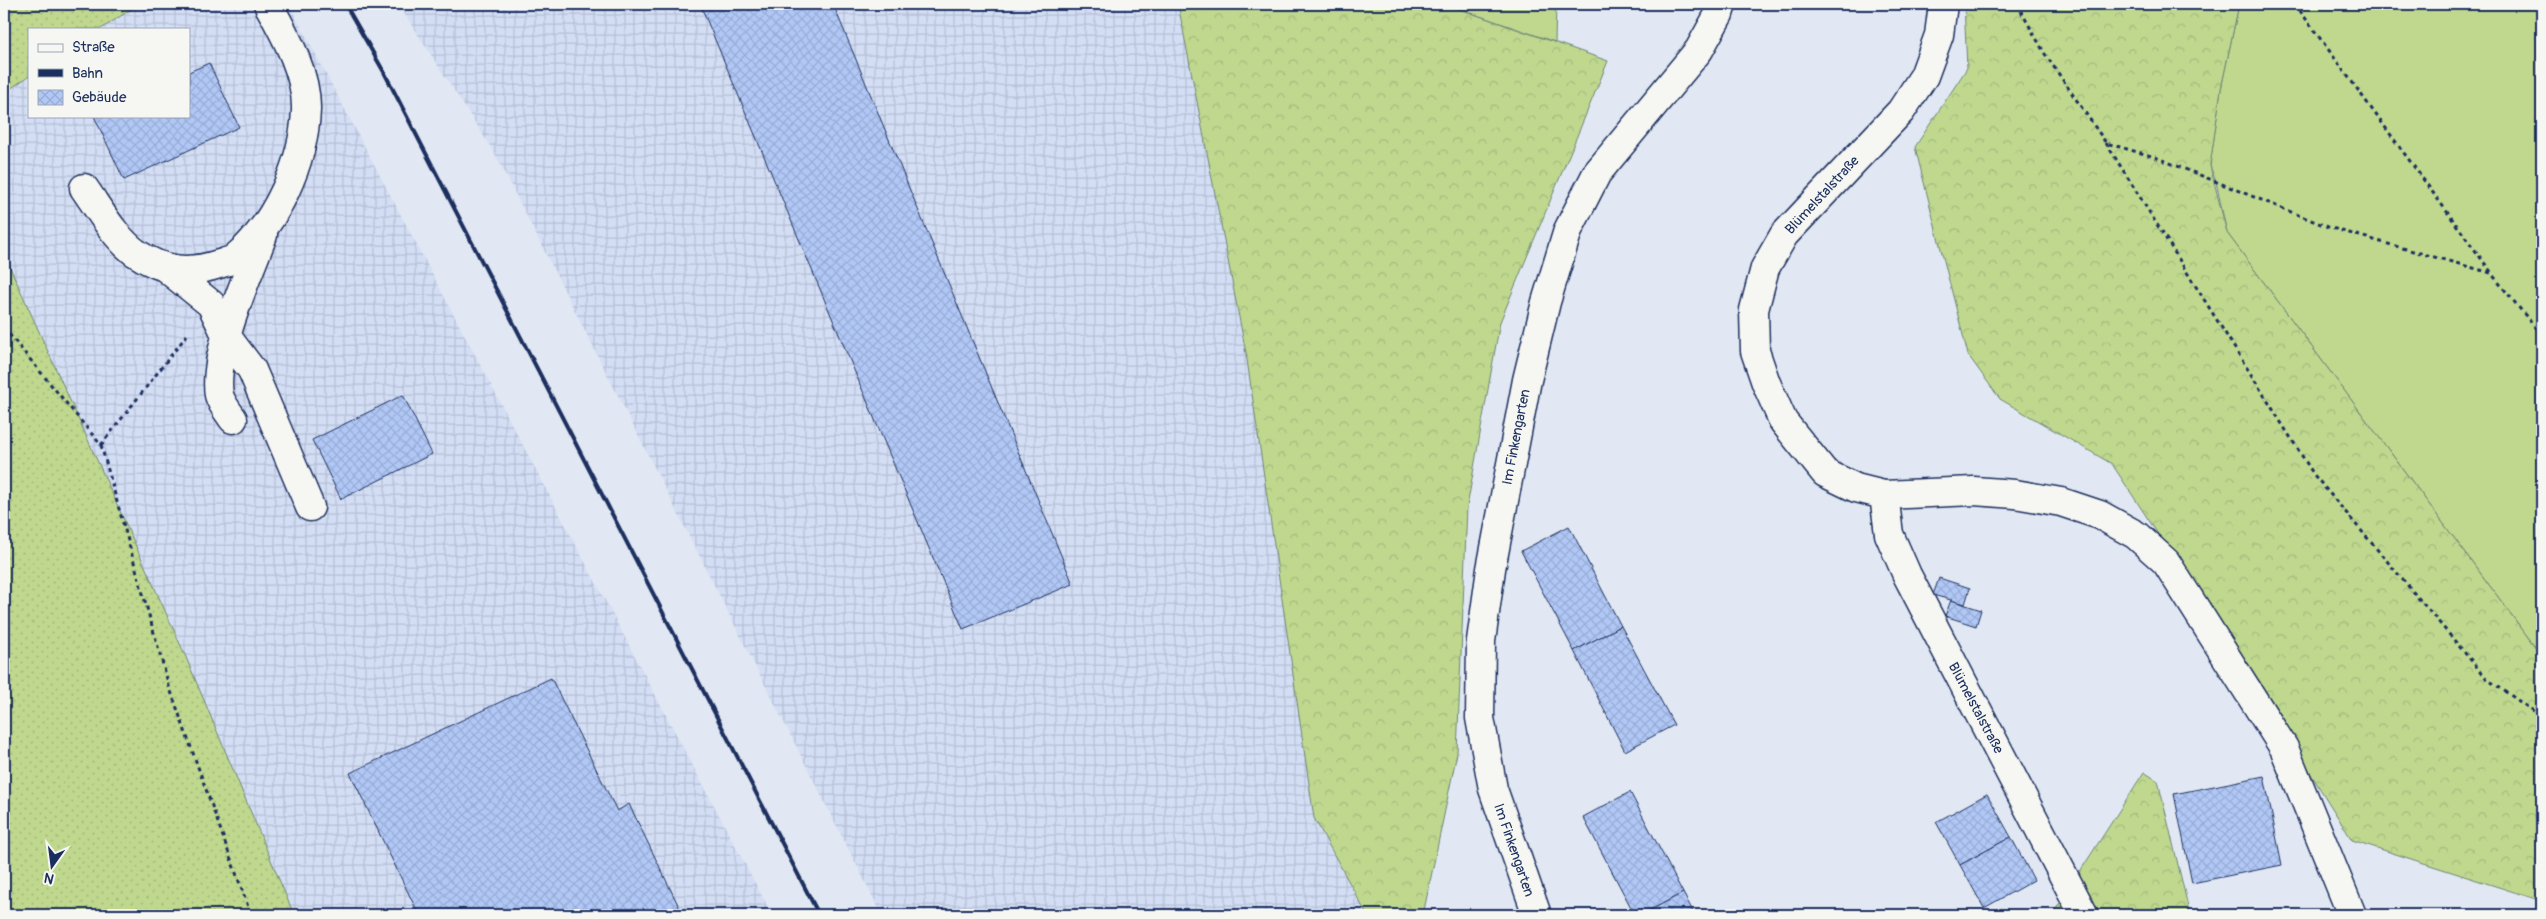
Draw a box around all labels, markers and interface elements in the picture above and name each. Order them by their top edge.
legend [28,28,190,118]
text: Straße [72,38,115,57]
text: Bahn [72,64,103,83]
text: Gebäude [72,88,127,107]
street label: Blümelstalstraße [1781,152,1863,238]
street label: Im Finkengarten [1498,388,1534,486]
street label: Blümelstalstraße [1945,659,2007,757]
street label: Im Finkengarten [1490,801,1538,899]
north arrow [28,842,78,892]
text: N [42,869,56,888]

